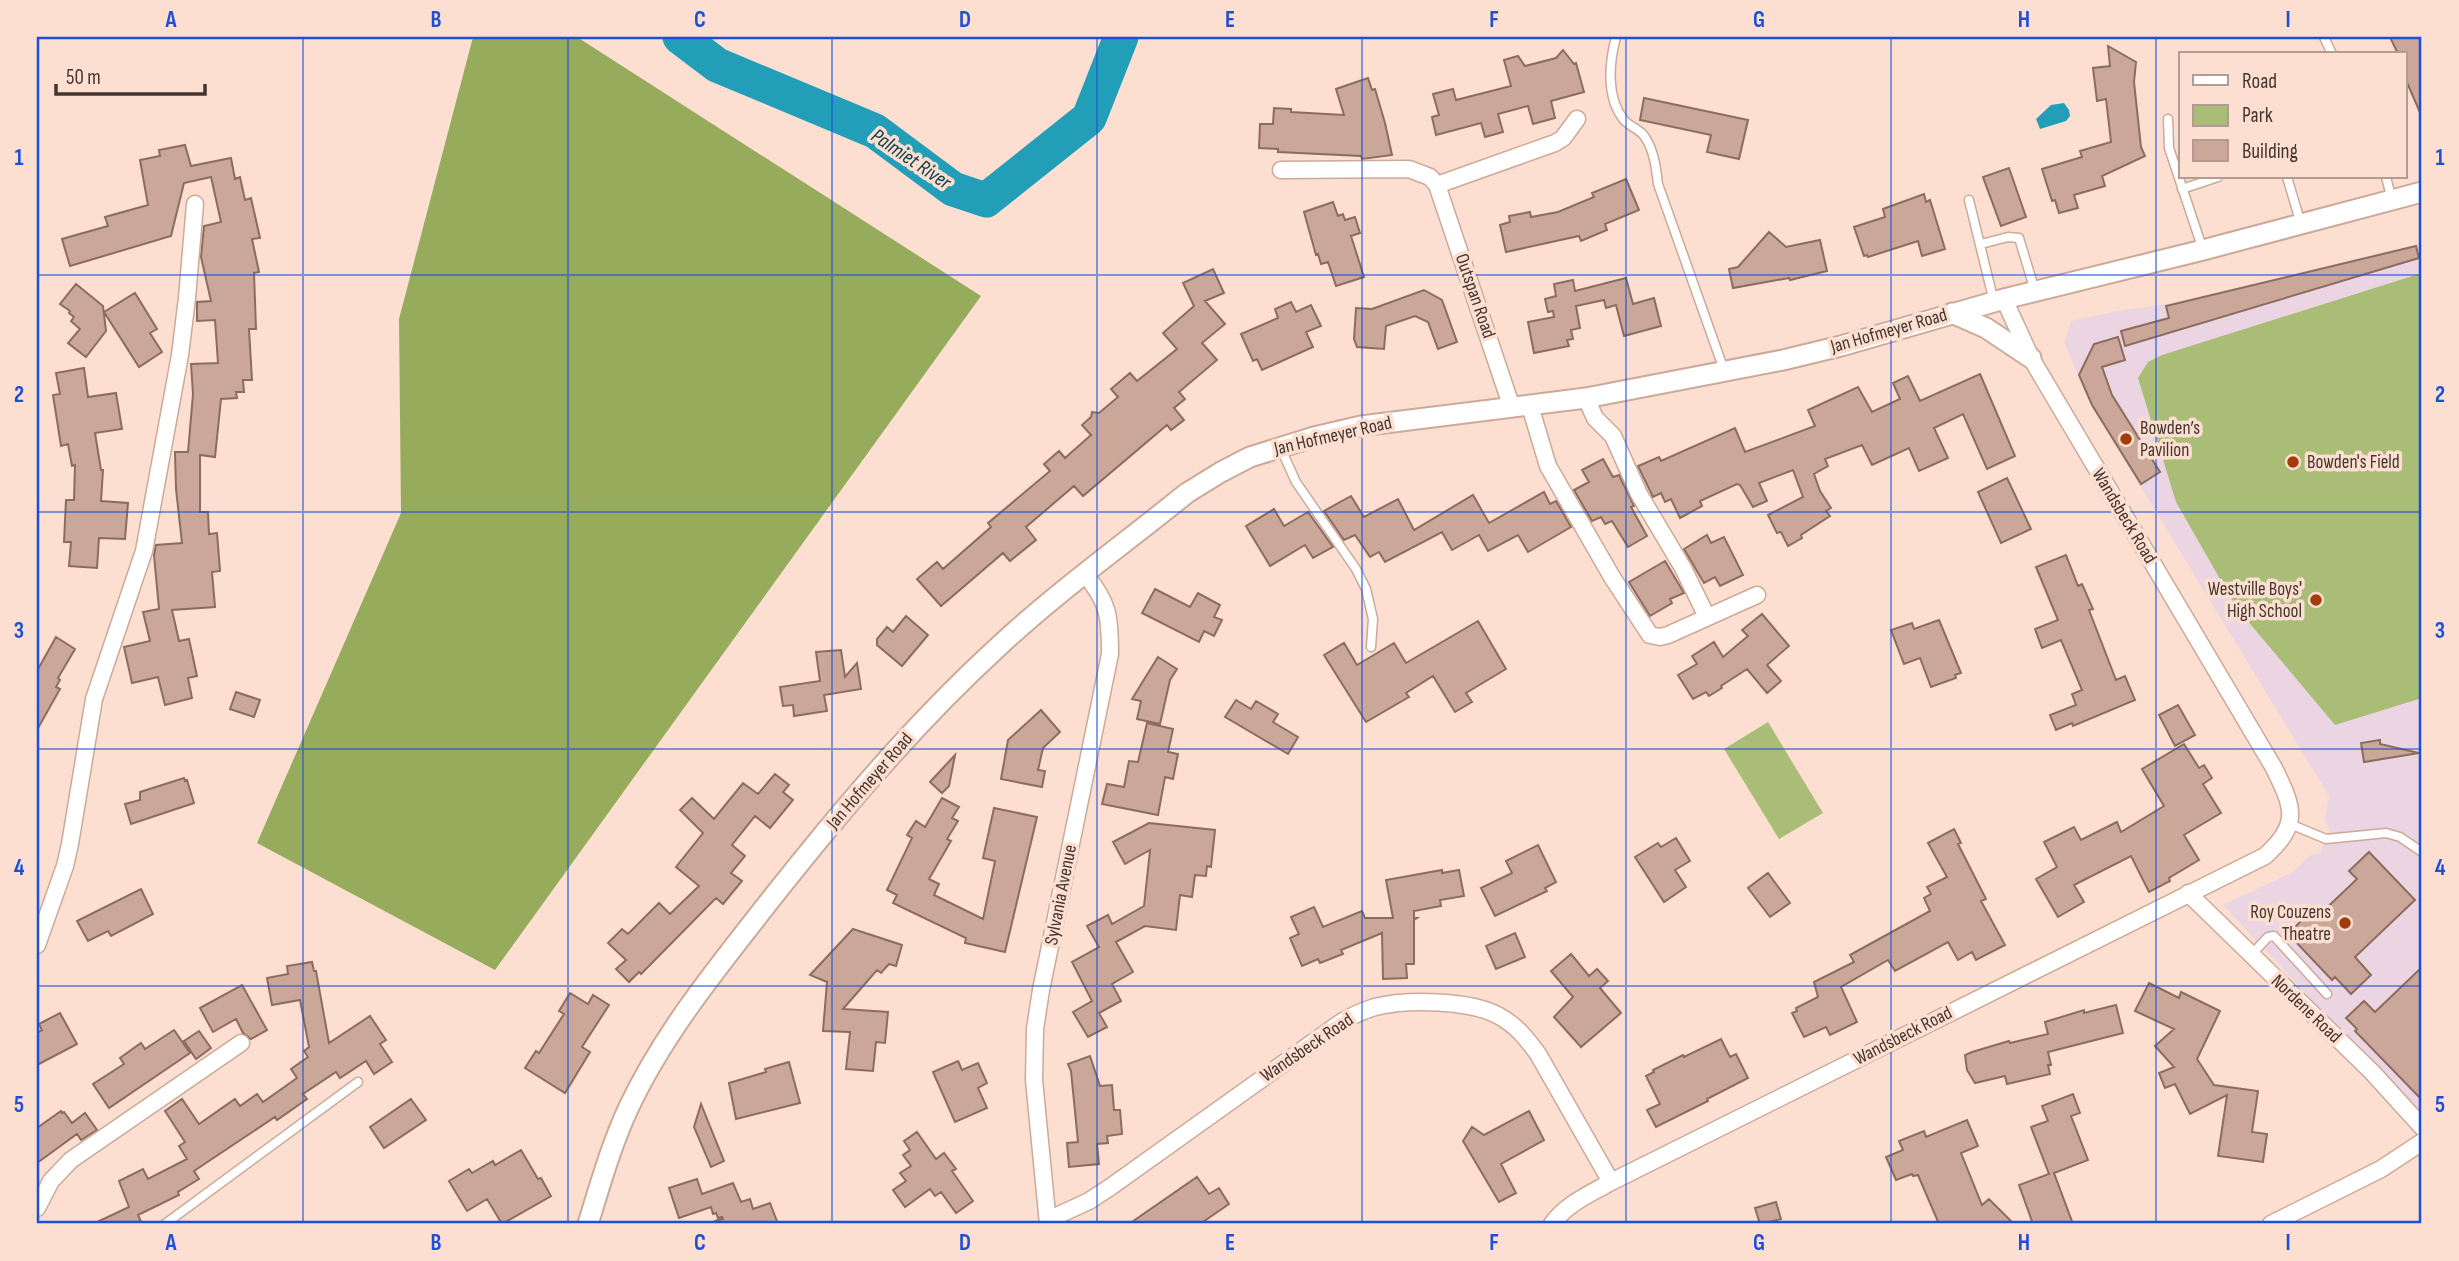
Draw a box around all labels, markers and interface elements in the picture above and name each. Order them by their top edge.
text: A [165,6,178,34]
text: B [431,6,442,34]
text: C [694,6,706,34]
text: D [959,6,971,34]
text: E [1225,6,1235,34]
text: F [1489,6,1499,34]
text: G [1753,6,1765,34]
text: H [2018,6,2030,34]
text: I [2285,6,2291,34]
scale bar [56,52,205,96]
legend [2179,52,2406,178]
text: 50 m [66,65,101,90]
text: Road [2242,69,2277,94]
text: Park [2242,103,2273,128]
water label: Palmiet River [866,123,957,195]
text: Building [2242,139,2298,164]
text: 1 [14,144,24,172]
text: 1 [2435,144,2445,172]
street label: Outspan Road [1450,251,1500,341]
street label: Jan Hofmeyer Road [1827,303,1950,359]
text: 2 [14,381,24,409]
text: 2 [2435,381,2445,409]
street label: Jan Hofmeyer Road [1271,411,1394,461]
place label: Bowden’s Pavilion [2140,417,2200,462]
marker: Bowden’s Pavilion [2118,431,2134,447]
place label: Bowden's Field [2307,451,2400,474]
marker: Bowden's Field [2285,454,2301,470]
street label: Wandsbeck Road [2087,464,2161,568]
place label: Westville Boys' High School [2208,578,2302,623]
marker: Westville Boys' High School [2308,592,2324,608]
text: 3 [14,617,24,645]
text: 3 [2435,617,2445,645]
street label: Jan Hofmeyer Road [821,728,918,835]
street label: Sylvania Avenue [1040,843,1082,947]
text: 4 [14,854,25,882]
text: 4 [2435,854,2446,882]
place label: Roy Couzens Theatre [2250,901,2331,946]
marker: Roy Couzens Theatre [2337,915,2353,931]
street label: Nordene Road [2266,970,2346,1048]
street label: Wandsbeck Road [1850,1001,1956,1071]
street label: Wandsbeck Road [1256,1009,1358,1087]
text: 5 [14,1091,24,1119]
text: 5 [2435,1091,2445,1119]
text: A [165,1229,178,1257]
text: B [431,1229,442,1257]
text: C [694,1229,706,1257]
text: D [959,1229,971,1257]
text: E [1225,1229,1235,1257]
text: F [1489,1229,1499,1257]
text: G [1753,1229,1765,1257]
text: H [2018,1229,2030,1257]
text: I [2285,1229,2291,1257]

